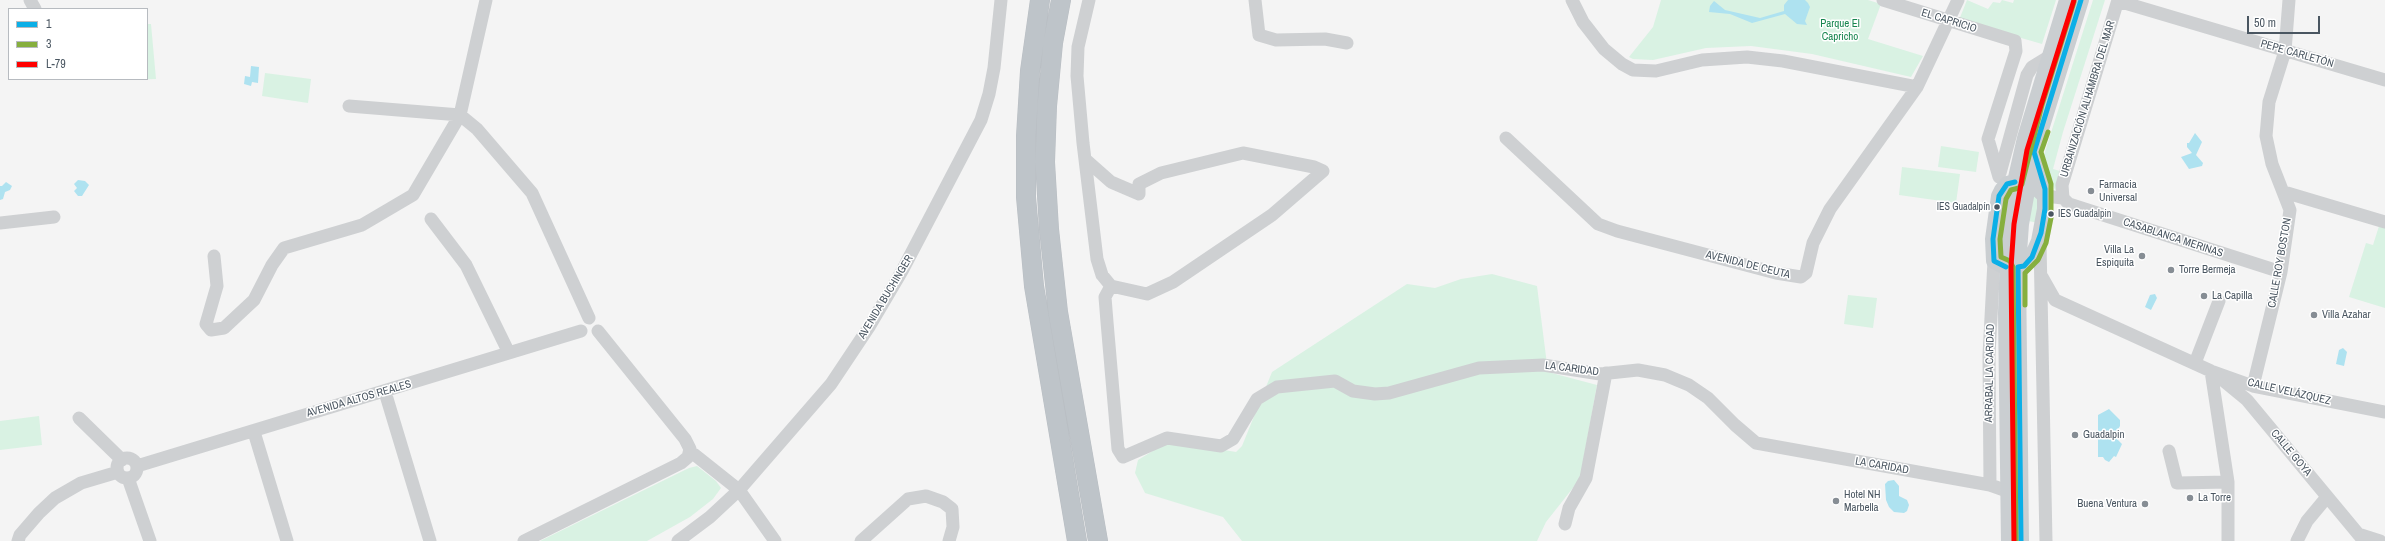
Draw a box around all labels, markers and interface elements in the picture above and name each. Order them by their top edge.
street label: EL CAPRICIO [1920,6,1978,36]
legend [8,8,148,80]
scale bar [2249,8,2322,34]
text: 50 m [2254,15,2276,31]
text: 1 [46,16,51,32]
park label: Parque El Capricho [1820,17,1860,43]
street label: URBANIZACIÓN ALHAMBRA DEL MAR [2058,19,2118,179]
text: 3 [46,36,51,52]
street label: PEPE CARLETÓN [2259,37,2335,71]
text: L-79 [46,56,66,72]
place label: Farmacia Universal [2099,178,2137,204]
marker: Farmacia Universal [2086,186,2096,196]
place label: IES Guadalpín [1937,201,1990,213]
marker: IES Guadalpín [1992,202,2002,212]
place label: IES Guadalpin [2058,208,2111,220]
marker: IES Guadalpin [2046,209,2056,219]
street label: CASABLANCA MERINAS [2121,216,2225,260]
street label: CALLE ROY BOSTON [2266,217,2294,309]
place label: Villa La Espiquita [2096,243,2134,269]
street label: AVENIDA DE CEUTA [1704,248,1792,282]
marker: Villa La Espiquita [2137,251,2147,261]
street label: AVENIDA BUCHINGER [856,253,916,341]
place label: Torre Bermeja [2179,263,2236,277]
marker: Torre Bermeja [2166,265,2176,275]
place label: La Capilla [2212,289,2253,303]
marker: La Capilla [2199,291,2209,301]
place label: Villa Azahar [2322,308,2370,322]
marker: Villa Azahar [2309,310,2319,320]
street label: ARRABAL LA CARIDAD [1983,324,1997,422]
street label: LA CARIDAD [1544,359,1600,379]
street label: CALLE VELÁZQUEZ [2246,376,2332,408]
street label: AVENIDA ALTOS REALES [305,378,413,420]
street label: CALLE GOYA [2268,427,2314,479]
place label: Guadalpin [2083,428,2125,442]
marker: Guadalpin [2070,430,2080,440]
street label: LA CARIDAD [1854,455,1910,477]
place label: Hotel NH Marbella [1844,488,1881,514]
place label: La Torre [2198,491,2231,505]
marker: La Torre [2185,493,2195,503]
marker: Hotel NH Marbella [1831,496,1841,506]
place label: Buena Ventura [2077,497,2137,511]
marker: Buena Ventura [2140,499,2150,509]

